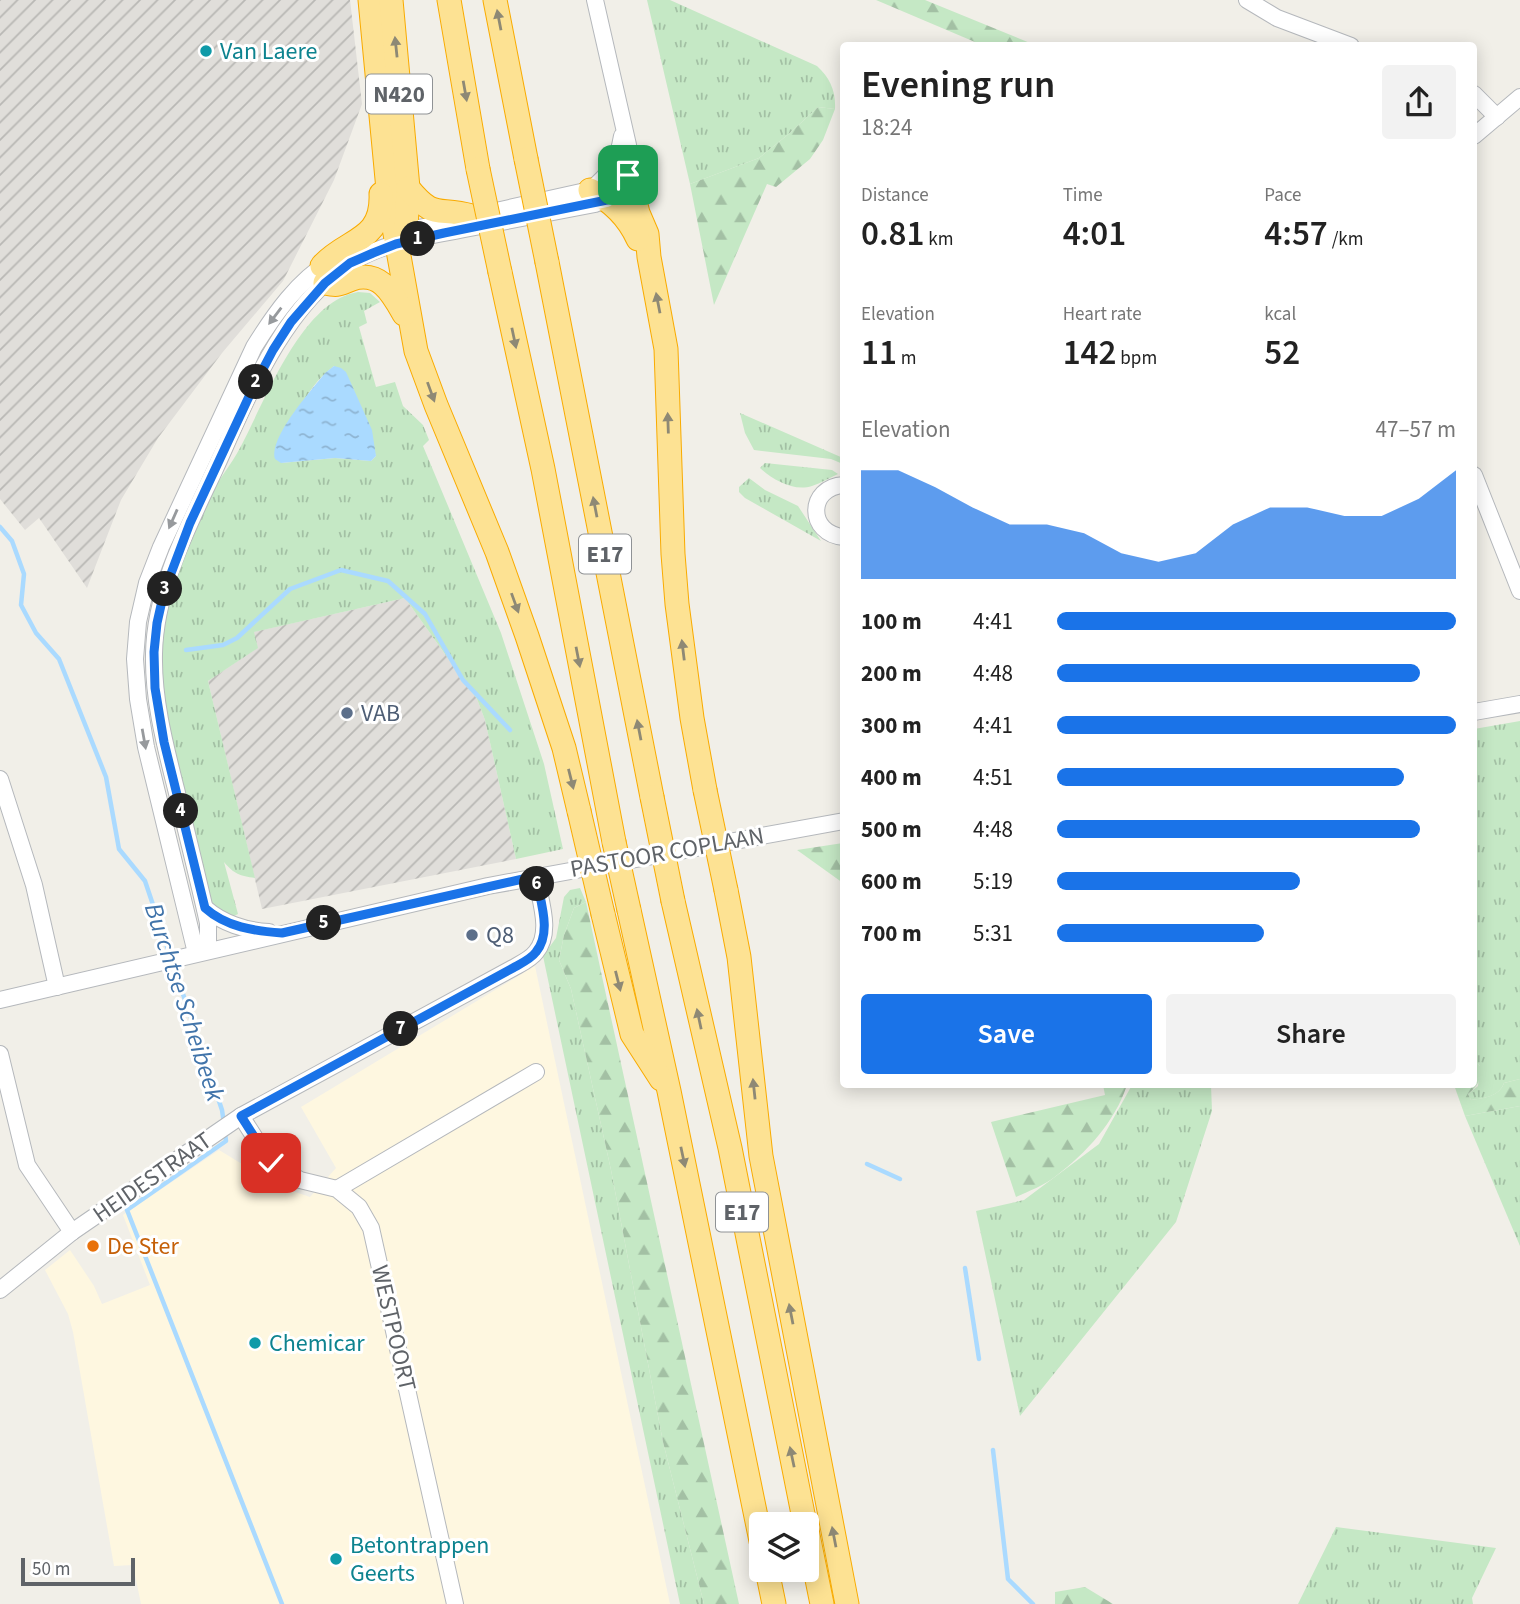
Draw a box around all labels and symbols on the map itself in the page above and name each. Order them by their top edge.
one-way arrow [493,9,504,31]
place label: Van Laere [220,34,318,69]
one-way arrow [390,35,401,57]
marker: Van Laere [198,43,214,59]
road number: N420 [366,74,432,114]
one-way arrow [460,80,471,102]
pin [598,145,658,205]
pin: 1 [400,222,436,256]
one-way arrow [652,292,663,314]
one-way arrow [267,306,282,324]
one-way arrow [509,328,520,350]
pin: 2 [238,364,274,400]
one-way arrow [426,382,437,403]
one-way arrow [662,412,674,434]
one-way arrow [590,496,601,518]
one-way arrow [167,508,178,529]
road number: E17 [579,534,631,574]
pin: 3 [148,572,182,606]
one-way arrow [510,593,521,614]
one-way arrow [677,639,688,661]
one-way arrow [573,646,584,668]
place label: VAB [361,696,400,731]
marker: VAB [339,705,355,721]
one-way arrow [634,719,645,741]
one-way arrow [139,728,150,750]
one-way arrow [566,769,577,791]
pin: 4 [164,794,198,828]
street label: PASTOOR COPLAAN [567,818,767,887]
pin: 6 [520,866,554,902]
water label: Burchtse Scheibeek [135,898,234,1107]
pin: 5 [306,906,342,940]
place label: Q8 [486,918,514,953]
marker: Q8 [464,927,480,943]
one-way arrow [613,970,624,992]
one-way arrow [694,1008,705,1030]
pin: 7 [384,1012,418,1046]
one-way arrow [748,1078,759,1100]
street label: HEIDESTRAAT [86,1123,219,1231]
pin [241,1133,301,1193]
one-way arrow [677,1146,688,1168]
road number: E17 [716,1192,768,1232]
place label: De Ster [107,1229,179,1264]
marker: De Ster [85,1238,101,1254]
street label: WESTPOORT [362,1262,425,1395]
one-way arrow [786,1302,797,1324]
place label: Chemicar [269,1326,365,1361]
marker: Chemicar [247,1335,263,1351]
one-way arrow [786,1446,797,1468]
one-way arrow [828,1526,839,1548]
place label: Betontrappen Geerts [350,1528,489,1591]
marker: Betontrappen Geerts [328,1551,344,1567]
scale bar [21,1555,135,1587]

